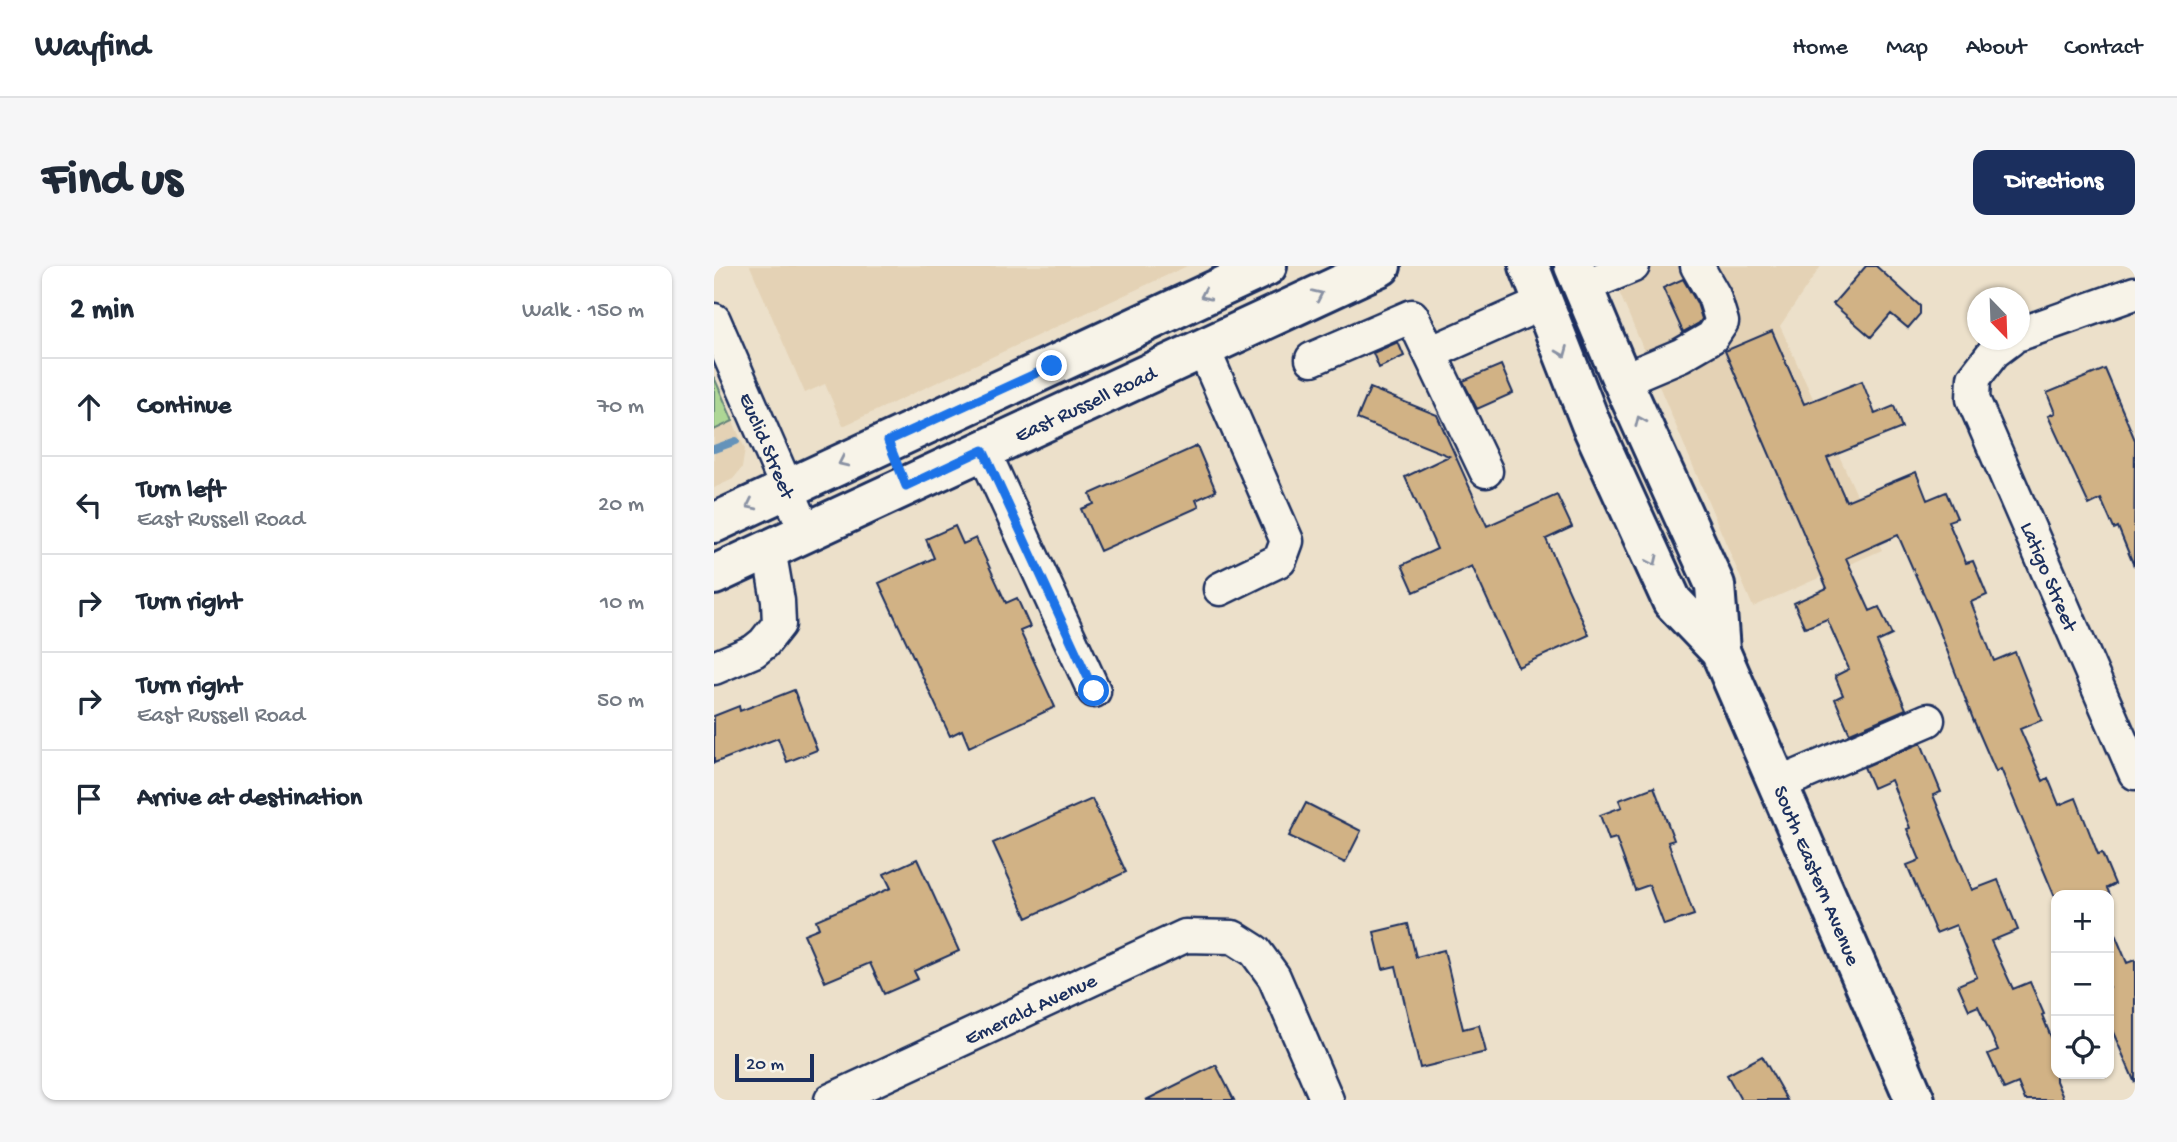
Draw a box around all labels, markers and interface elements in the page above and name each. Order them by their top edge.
text: Wayfind [35,29,150,67]
text: Home [1792,34,1848,63]
text: Map [1886,34,1928,63]
text: About [1966,34,2026,63]
text: Contact [2064,34,2142,63]
button: Directions [1973,150,2135,215]
text: Find us [42,153,182,211]
one-way arrow [1200,287,1212,301]
north arrow [1967,287,2030,350]
one-way arrow [1311,289,1323,303]
text: 2 min [70,294,134,329]
text: Walk · 150 m [522,298,644,325]
one-way arrow [1554,346,1568,358]
route end [1036,350,1067,381]
street label: East Russell Road [1012,362,1163,450]
icon: ahead [70,388,108,426]
street label: Euclid Street [731,390,799,505]
text: Continue [137,392,231,423]
text: 70 m [597,394,644,421]
one-way arrow [1634,415,1648,428]
one-way arrow [838,454,850,468]
text: Turn left [137,476,225,507]
icon: left [70,486,108,524]
text: 20 m [598,492,644,519]
one-way arrow [745,497,758,511]
text: East Russell Road [137,507,305,534]
street label: Latigo Street [2013,519,2082,638]
one-way arrow [1645,554,1659,566]
icon: right [70,584,108,622]
text: Turn right [137,588,241,619]
text: 10 m [600,590,644,617]
text: Turn right [137,672,241,703]
route start [1078,675,1109,706]
icon: right [70,682,108,720]
text: 50 m [597,688,644,715]
text: East Russell Road [137,703,305,730]
icon: arrive [70,780,108,818]
street label: South Eastern Avenue [1766,783,1864,971]
text: Arrive at destination [137,784,362,815]
map controls [2051,890,2114,1079]
button: + [2051,890,2114,953]
button: − [2051,953,2114,1016]
street label: Emerald Avenue [961,969,1103,1053]
button: locate [2051,1016,2114,1079]
scale bar [735,1051,814,1083]
text: 20 m [746,1054,784,1077]

